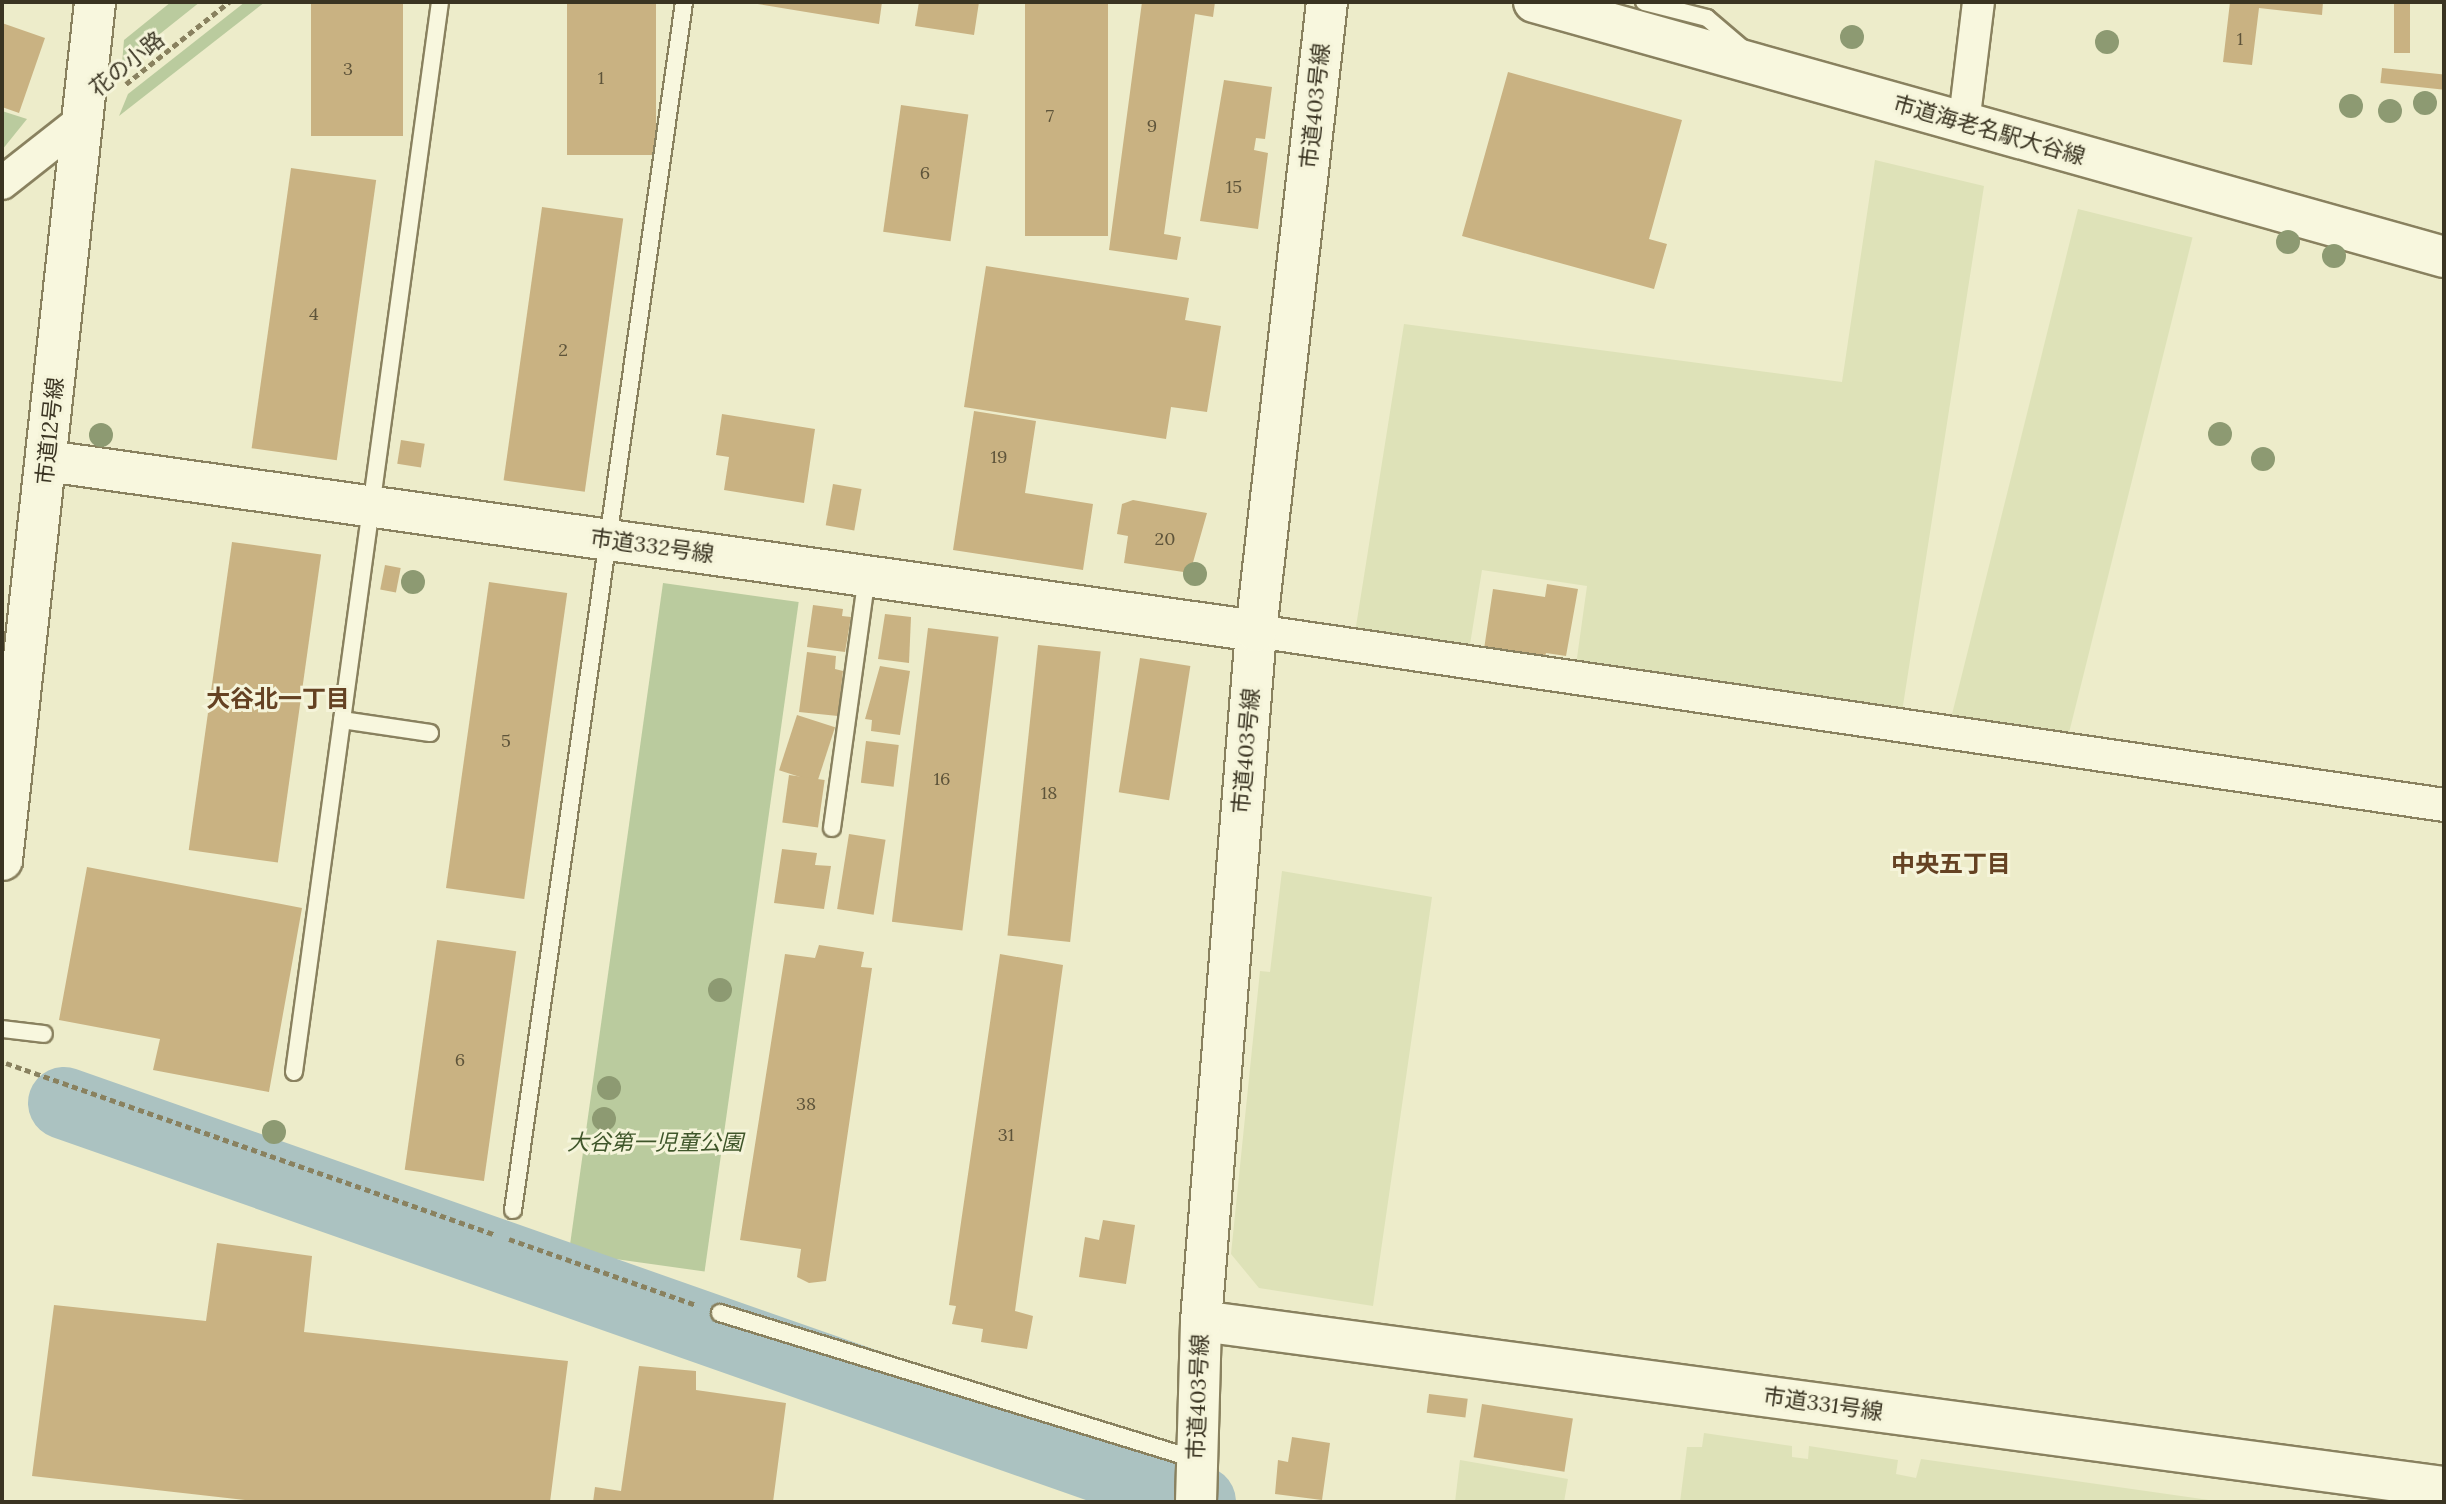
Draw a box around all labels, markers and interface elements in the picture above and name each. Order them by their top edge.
street label: 花の小路 [84,26,170,102]
house number: 1 [2237,28,2243,50]
street label: 市道403号線 [1295,42,1335,170]
house number: 3 [343,58,353,80]
house number: 1 [598,67,604,89]
street label: 市道海老名駅大谷線 [1890,90,2088,170]
house number: 7 [1046,105,1054,127]
house number: 9 [1147,115,1157,137]
house number: 6 [920,162,930,184]
house number: 15 [1226,176,1242,198]
house number: 4 [309,303,319,325]
house number: 2 [558,339,568,361]
street label: 市道12号線 [31,376,69,486]
house number: 19 [991,446,1007,468]
street label: 市道332号線 [589,524,715,568]
house number: 20 [1155,528,1175,550]
district label: 大谷北一丁目 [206,685,350,713]
street label: 市道403号線 [1227,687,1265,815]
house number: 5 [501,730,511,752]
house number: 16 [934,768,950,790]
house number: 18 [1041,782,1057,804]
district label: 中央五丁目 [1891,850,2011,878]
house number: 6 [455,1049,465,1071]
house number: 38 [796,1093,816,1115]
house number: 31 [998,1124,1014,1146]
park label: 大谷第一児童公園 [567,1130,743,1156]
street label: 市道403号線 [1183,1334,1213,1460]
street label: 市道331号線 [1761,1383,1885,1425]

